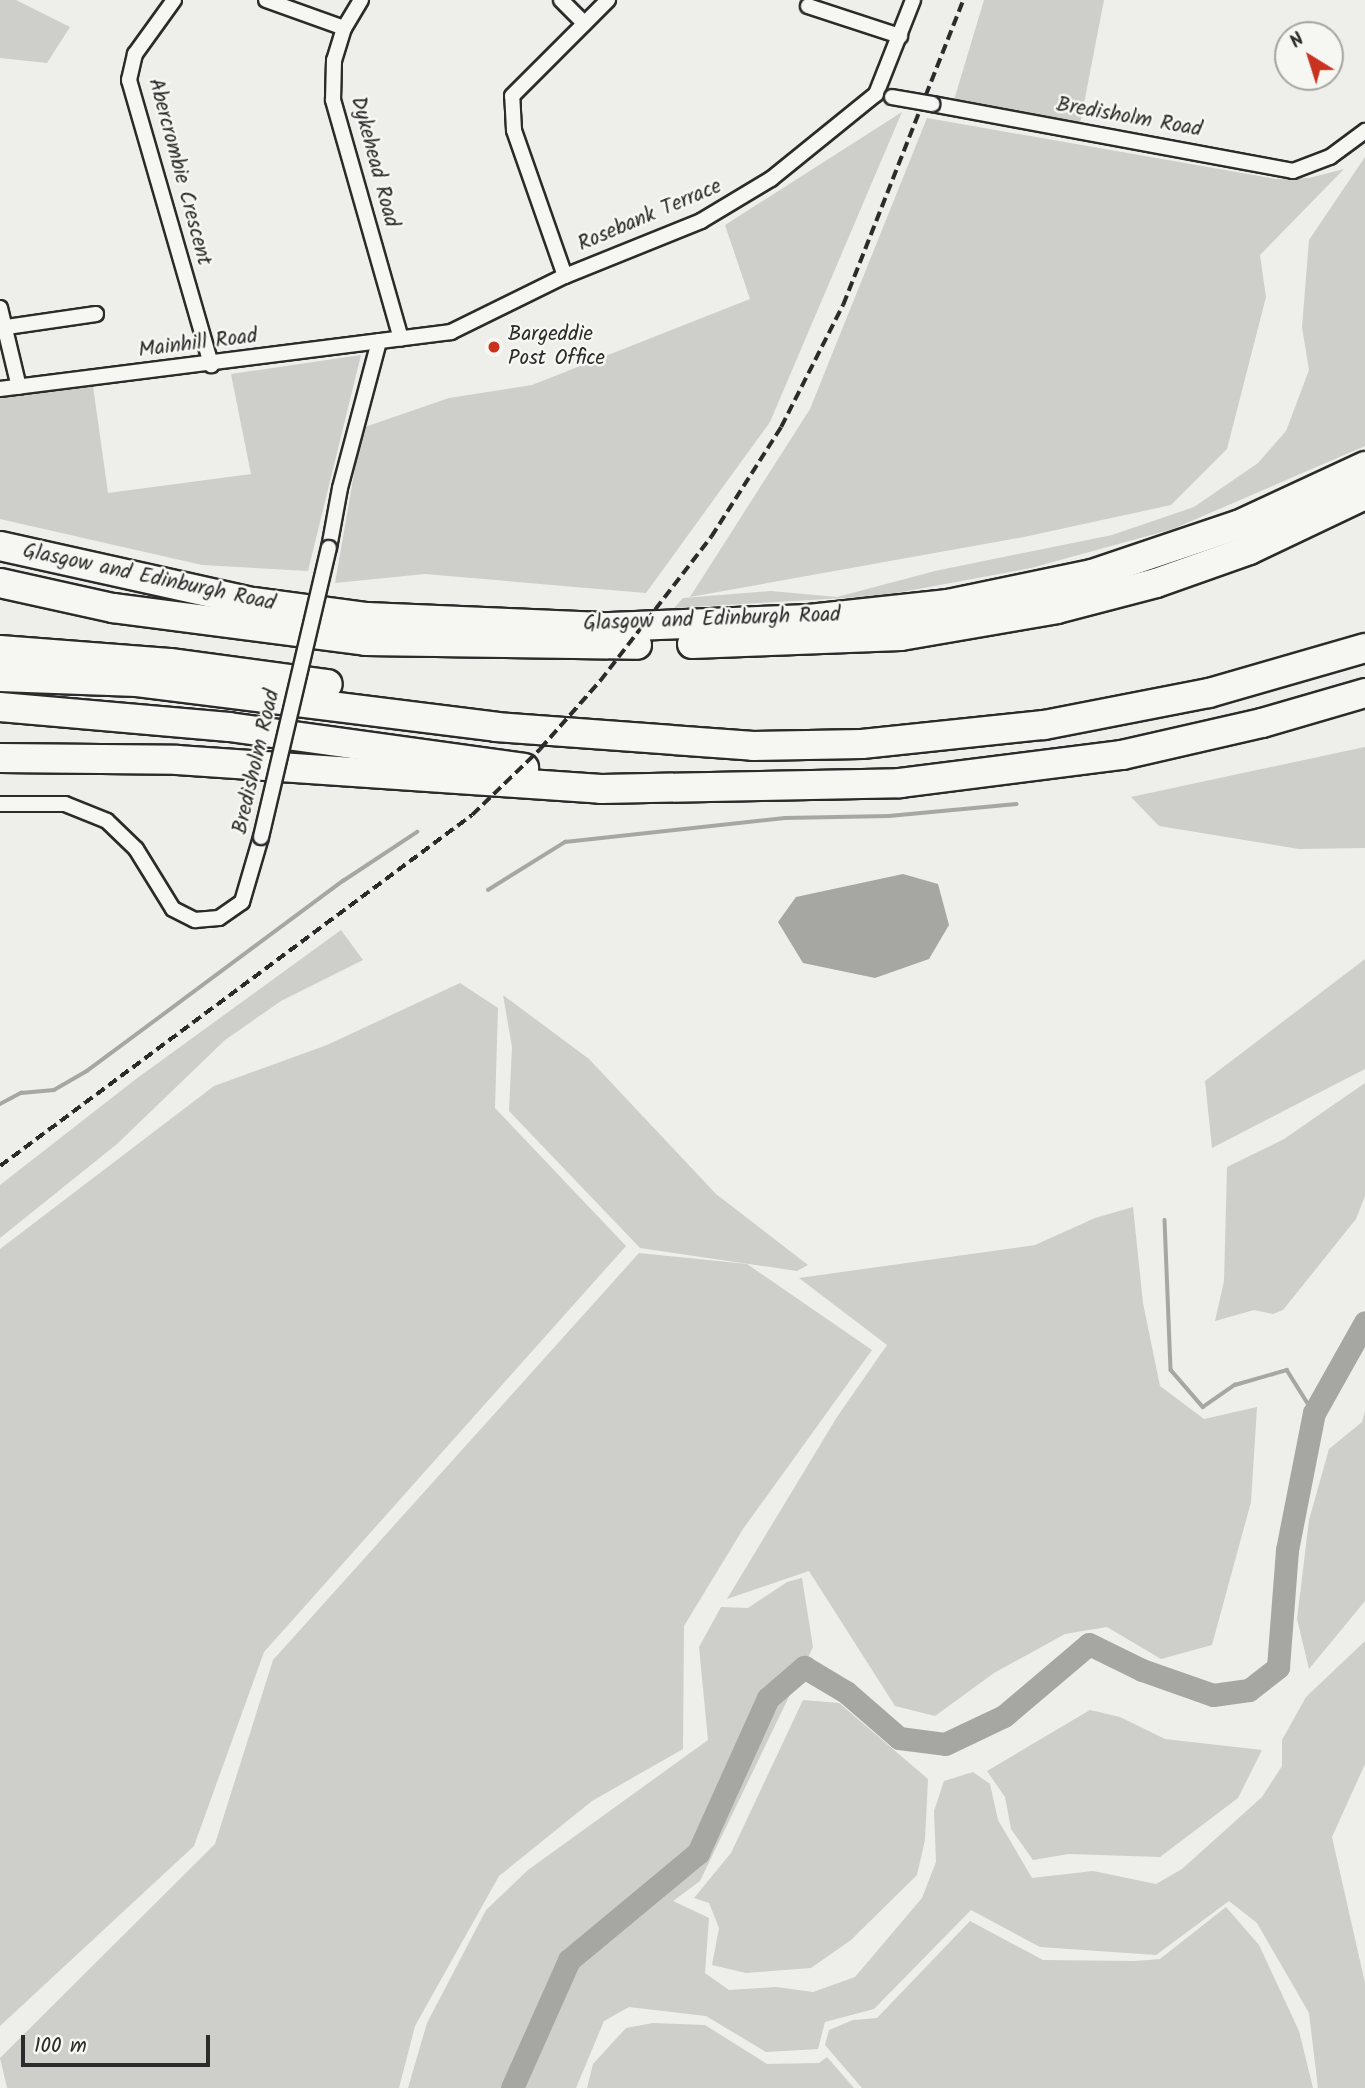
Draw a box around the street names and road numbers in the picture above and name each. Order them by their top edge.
street label: Abercrombie Crescent [142,76,216,268]
street label: Bredisholm Road [1054,93,1204,143]
street label: Dykehead Road [344,94,404,230]
street label: Rosebank Terrace [574,174,726,258]
street label: Mainhill Road [137,324,259,364]
street label: Glasgow and Edinburgh Road [20,539,278,617]
street label: Glasgow and Edinburgh Road [583,603,841,637]
street label: Bredisholm Road [228,687,286,837]

